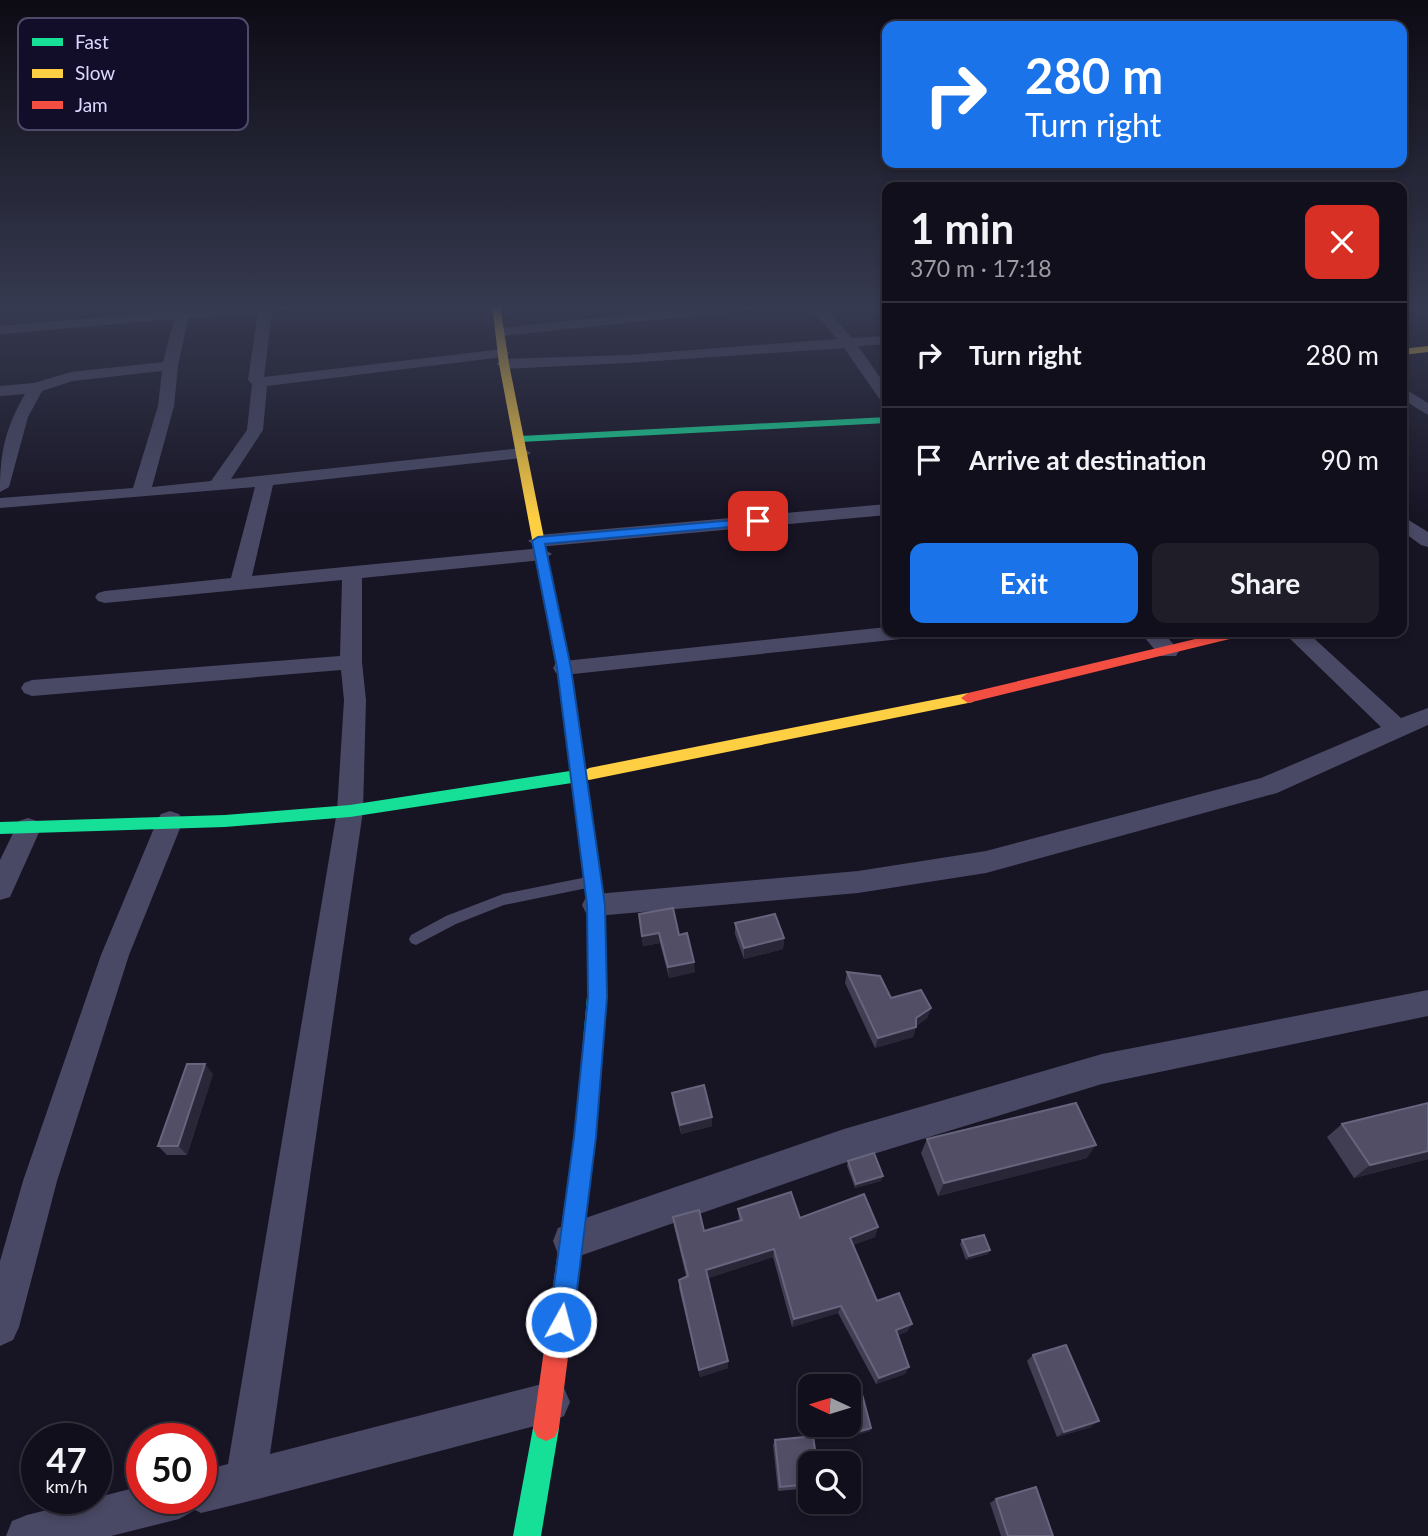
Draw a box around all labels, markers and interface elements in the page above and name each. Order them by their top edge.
legend [18,18,248,130]
text: Fast [75,30,109,53]
text: 280 m [1025,46,1163,104]
icon: right [910,49,1001,140]
text: Slow [75,61,115,84]
text: Jam [75,93,108,116]
text: Turn right [1025,105,1161,144]
text: 1 min [910,203,1014,253]
button: close [1305,205,1379,279]
text: 370 m · 17:18 [910,254,1052,282]
icon: right [910,336,948,374]
text: Turn right [969,339,1082,371]
text: 280 m [1306,339,1379,371]
icon: arrive [910,441,948,479]
text: Arrive at destination [969,444,1206,476]
text: 90 m [1321,444,1379,476]
pin [728,491,788,551]
icon: arrive [739,502,777,540]
button: Exit [910,543,1138,623]
button: Share [1152,543,1379,623]
position arrow [524,1285,598,1359]
north arrow [798,1374,861,1437]
map controls [798,1374,861,1514]
speed limit sign: 50 [126,1423,217,1514]
text: 47 [46,1438,87,1480]
button: search [798,1451,861,1514]
text: km/h [45,1475,88,1497]

